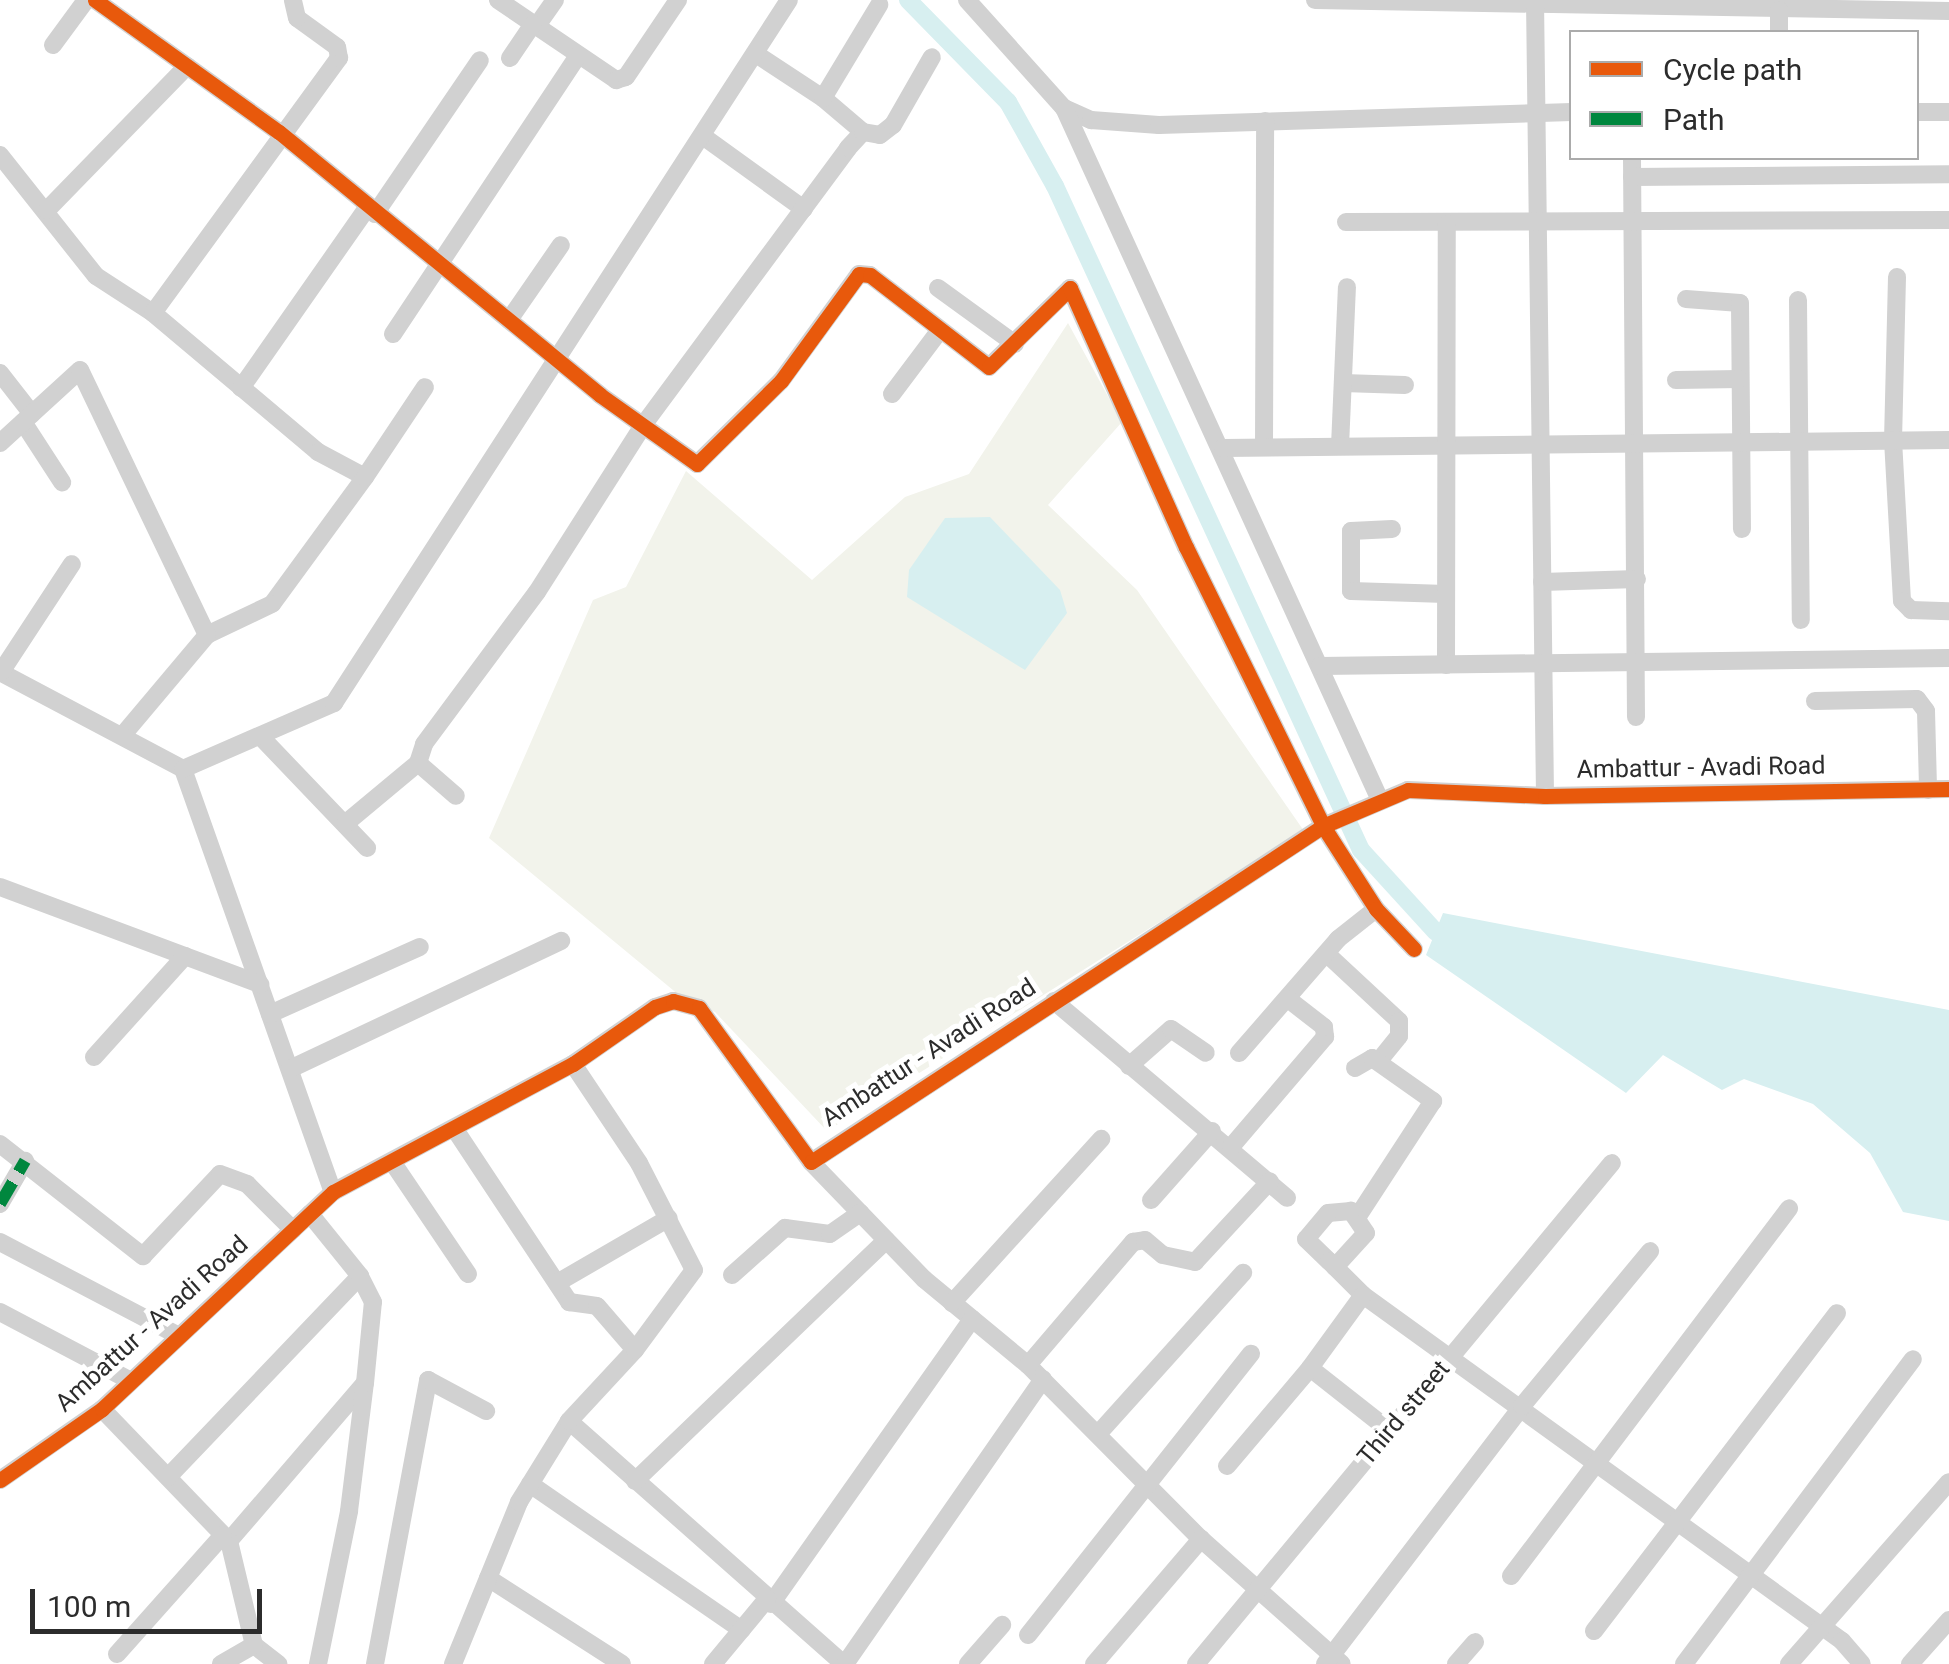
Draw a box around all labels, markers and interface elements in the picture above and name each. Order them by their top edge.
legend [1569,30,1919,160]
text: Cycle path [1663,52,1802,87]
text: Path [1663,102,1724,137]
street label: Ambattur - Avadi Road [1576,751,1826,785]
street label: Ambattur - Avadi Road [817,973,1041,1133]
street label: Ambattur - Avadi Road [50,1230,254,1418]
street label: Third street [1352,1355,1456,1471]
scale bar [35,1569,268,1631]
text: 100 m [47,1589,131,1624]

